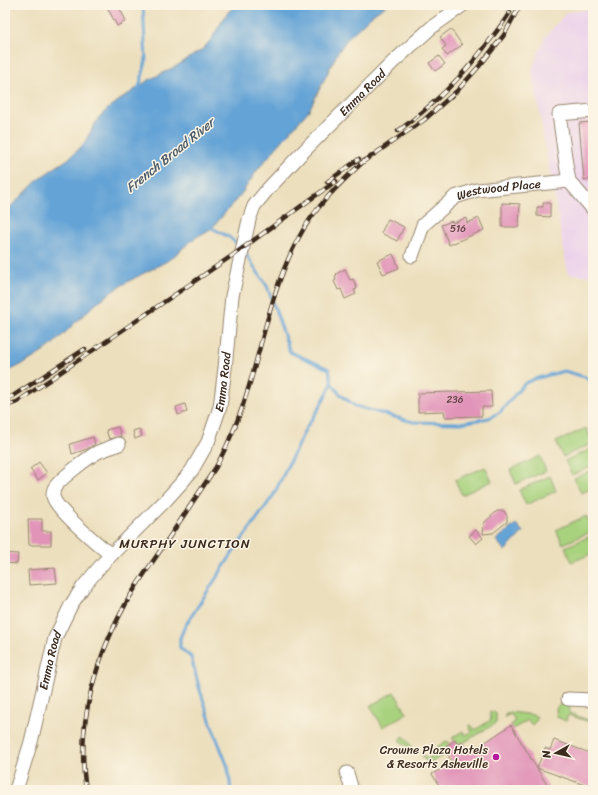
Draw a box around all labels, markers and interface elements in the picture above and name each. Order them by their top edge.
street label: Emma Road [333,63,392,122]
water label: French Broad River [120,110,222,198]
street label: Westwood Place [454,173,542,207]
house number: 516 [450,220,466,238]
street label: Emma Road [208,350,238,415]
house number: 236 [447,391,464,409]
district label: MURPHY JUNCTION [119,532,251,555]
street label: Emma Road [32,626,68,692]
north arrow [536,733,576,773]
place label: Crowne Plaza Hotels & Resorts Asheville [380,739,488,775]
text: N [537,749,557,760]
marker: Crowne Plaza Hotels & Resorts Asheville [491,752,501,762]

